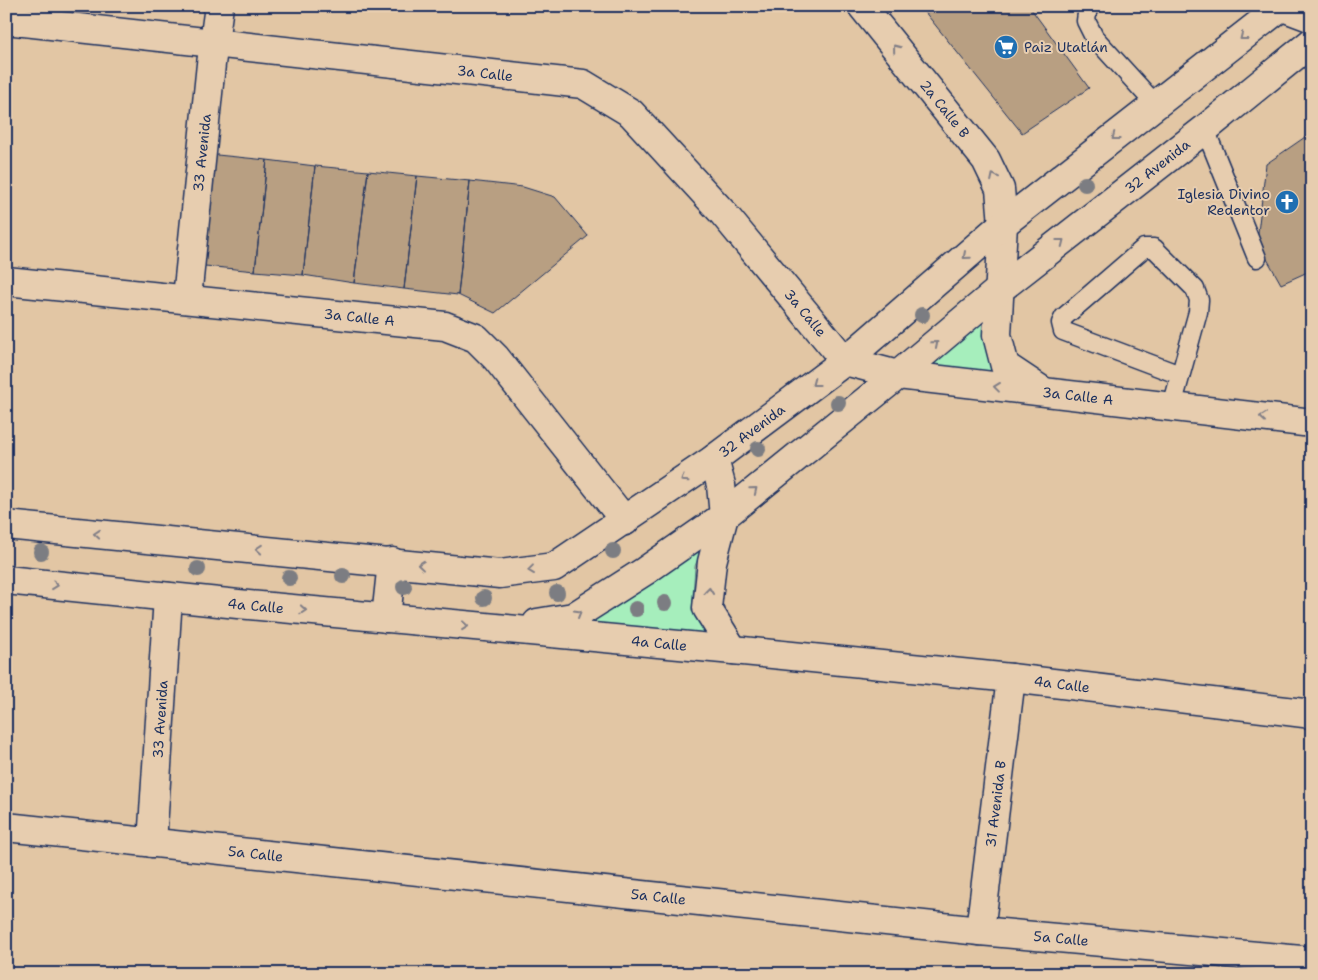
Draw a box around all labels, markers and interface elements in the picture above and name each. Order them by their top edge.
one-way arrow [1239,32,1248,41]
supermarket icon: Paiz Utatlán [993,34,1019,60]
place label: Paiz Utatlán [1024,38,1108,56]
one-way arrow [894,45,902,54]
street label: 3a Calle [456,61,514,85]
street label: 2a Calle B [916,76,973,141]
street label: 33 Avenida [189,113,215,193]
one-way arrow [1111,132,1120,141]
street label: 32 Avenida [1121,135,1194,197]
one-way arrow [990,173,1000,182]
place label: Iglesia Divino Redentor [1177,185,1270,219]
church icon: Iglesia Divino Redentor [1274,189,1300,215]
one-way arrow [1055,240,1064,248]
one-way arrow [963,251,972,260]
street label: 3a Calle [781,285,830,340]
street label: 3a Calle A [323,305,396,330]
one-way arrow [929,341,938,350]
one-way arrow [811,377,821,386]
one-way arrow [993,383,1002,393]
street label: 3a Calle A [1041,383,1114,409]
street label: 32 Avenida [715,400,789,461]
one-way arrow [1259,412,1267,423]
one-way arrow [680,473,690,482]
one-way arrow [748,488,757,496]
one-way arrow [93,529,101,540]
one-way arrow [255,544,263,555]
one-way arrow [417,560,425,571]
one-way arrow [527,564,535,575]
one-way arrow [51,579,59,590]
one-way arrow [703,587,714,595]
street label: 4a Calle [227,594,285,617]
one-way arrow [300,604,308,615]
one-way arrow [572,610,581,620]
one-way arrow [461,620,469,631]
street label: 4a Calle [630,632,688,655]
street label: 4a Calle [1033,672,1091,696]
street label: 33 Avenida [149,679,172,759]
street label: 31 Avenida B [981,759,1010,849]
street label: 5a Calle [227,842,284,866]
street label: 5a Calle [630,885,687,909]
street label: 5a Calle [1033,927,1090,950]

